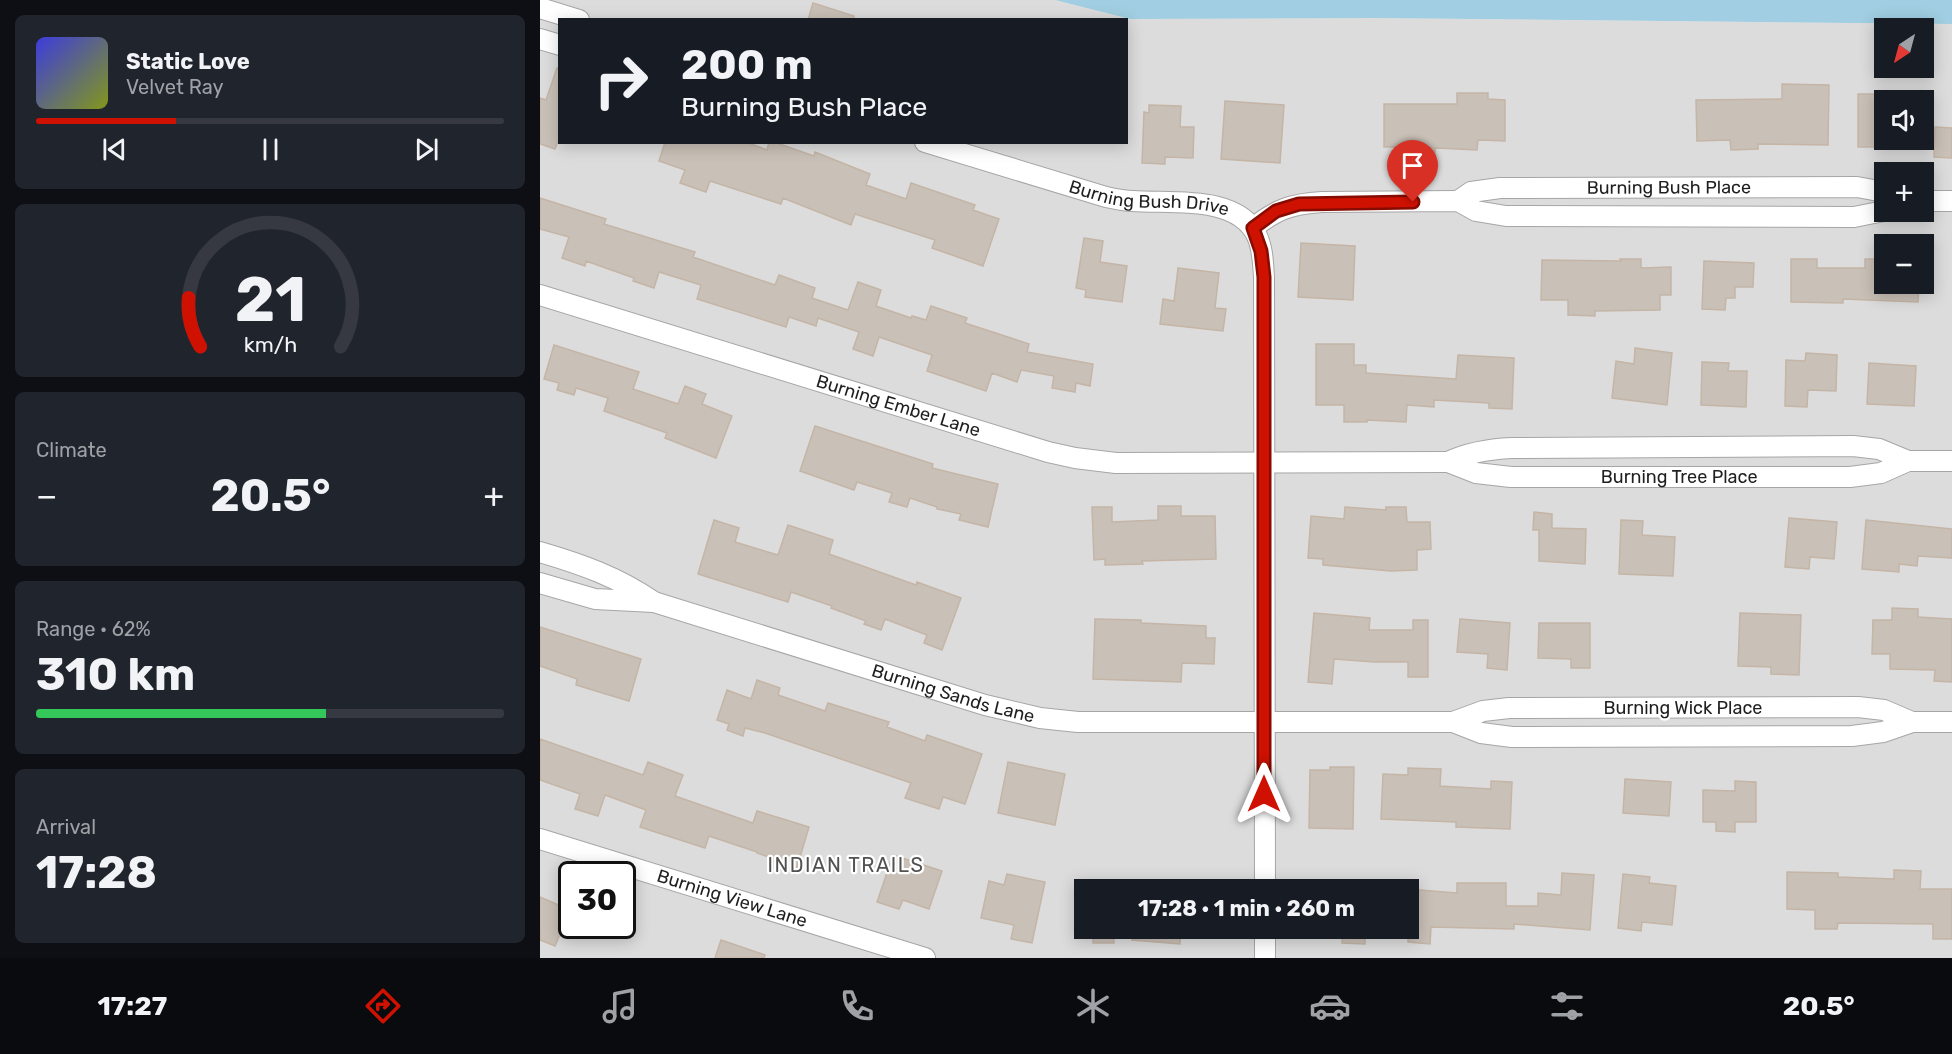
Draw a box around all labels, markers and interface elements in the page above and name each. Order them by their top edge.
north arrow [1874,18,1934,78]
map controls [1874,18,1934,294]
text: 200 m [681,40,813,90]
icon: right [582,42,660,120]
text: Static Love [126,48,250,75]
text: Velvet Ray [126,75,224,99]
button: sound [1874,90,1934,150]
text: Burning Bush Place [681,91,927,123]
icon: previous [98,133,131,166]
icon: pause [254,133,287,166]
icon: next [410,133,443,166]
pin [1387,140,1438,202]
icon: arrive [1396,149,1429,182]
button: + [1874,162,1934,222]
street label: Burning Bush Drive [1066,175,1232,221]
street label: Burning Bush Place [1587,176,1751,199]
button: − [1874,234,1934,294]
text: 21 [234,264,306,338]
text: km/h [243,333,297,358]
street label: Burning Ember Lane [813,370,983,441]
text: Climate [36,438,107,462]
street label: Burning Tree Place [1601,466,1758,488]
text: 20.5° [211,469,330,522]
text: − [36,476,57,515]
text: + [483,476,504,515]
text: Range · 62% [36,617,151,641]
text: 310 km [36,648,195,701]
street label: Burning Sands Lane [869,659,1037,727]
street label: Burning Wick Place [1604,697,1762,719]
position arrow [1232,762,1296,826]
text: Arrival [36,815,96,839]
text: 17:28 [36,846,157,899]
district label: INDIAN TRAILS [767,853,925,877]
speed limit sign: 30 [558,861,636,939]
street label: Burning View Lane [654,865,810,932]
text: 17:28 · 1 min · 260 m [1138,895,1355,922]
icon: directions [362,985,404,1027]
icon: music [599,985,641,1027]
icon: phone [836,985,878,1027]
icon: climate [1072,985,1114,1027]
icon: car [1309,985,1351,1027]
icon: filters [1546,985,1588,1027]
text: 17:27 [97,990,167,1022]
text: 20.5° [1783,990,1855,1022]

